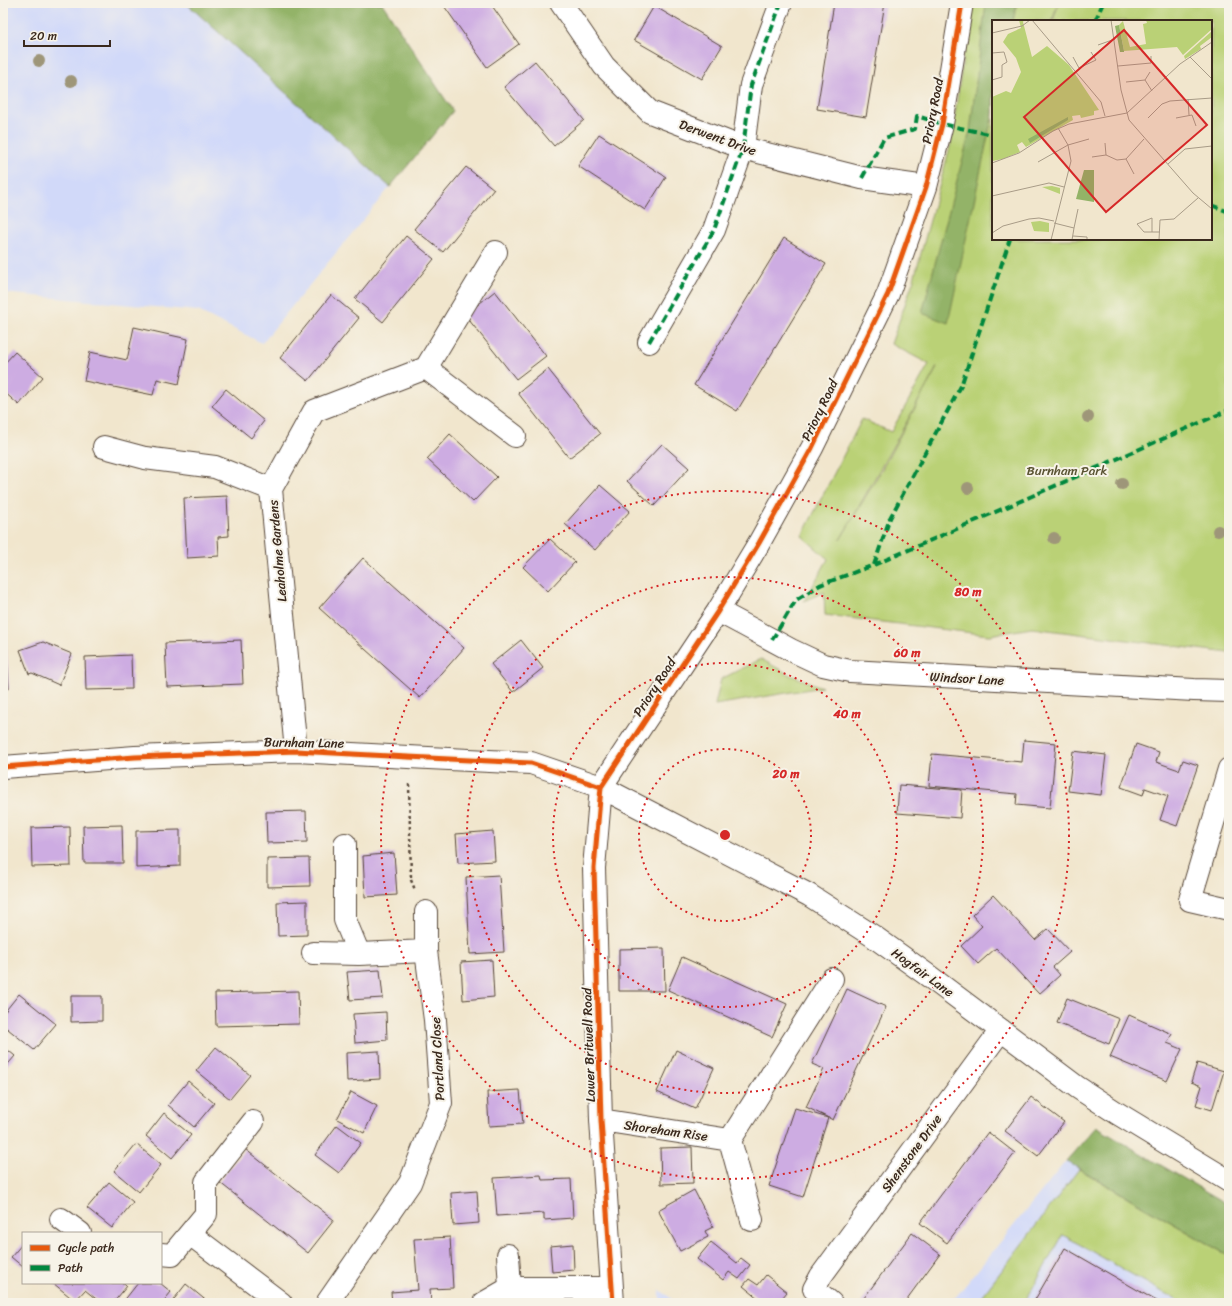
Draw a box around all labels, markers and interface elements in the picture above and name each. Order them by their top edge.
inset map [992,20,1212,240]
scale bar [24,22,110,48]
text: 20 m [30,25,57,47]
street label: Priory Road [915,75,950,146]
street label: Derwent Drive [676,113,760,162]
street label: Priory Road [795,374,845,445]
park label: Burnham Park [1027,459,1108,482]
street label: Leaholme Gardens [261,498,293,603]
text: 80 m [953,581,982,603]
text: 60 m [893,642,921,664]
street label: Priory Road [627,652,683,721]
street label: Windsor Lane [929,665,1005,692]
text: 40 m [832,703,861,725]
street label: Burnham Lane [264,730,345,755]
text: 20 m [772,763,800,785]
centre of rings [718,828,732,842]
street label: Hogfair Lane [886,942,959,1003]
street label: Lower Britwell Road [575,986,602,1102]
street label: Portland Close [424,1016,451,1101]
street label: Shenstone Drive [875,1109,948,1197]
street label: Shoreham Rise [623,1113,710,1148]
legend [22,1232,162,1284]
text: Cycle path [58,1237,114,1259]
text: Path [58,1257,83,1279]

